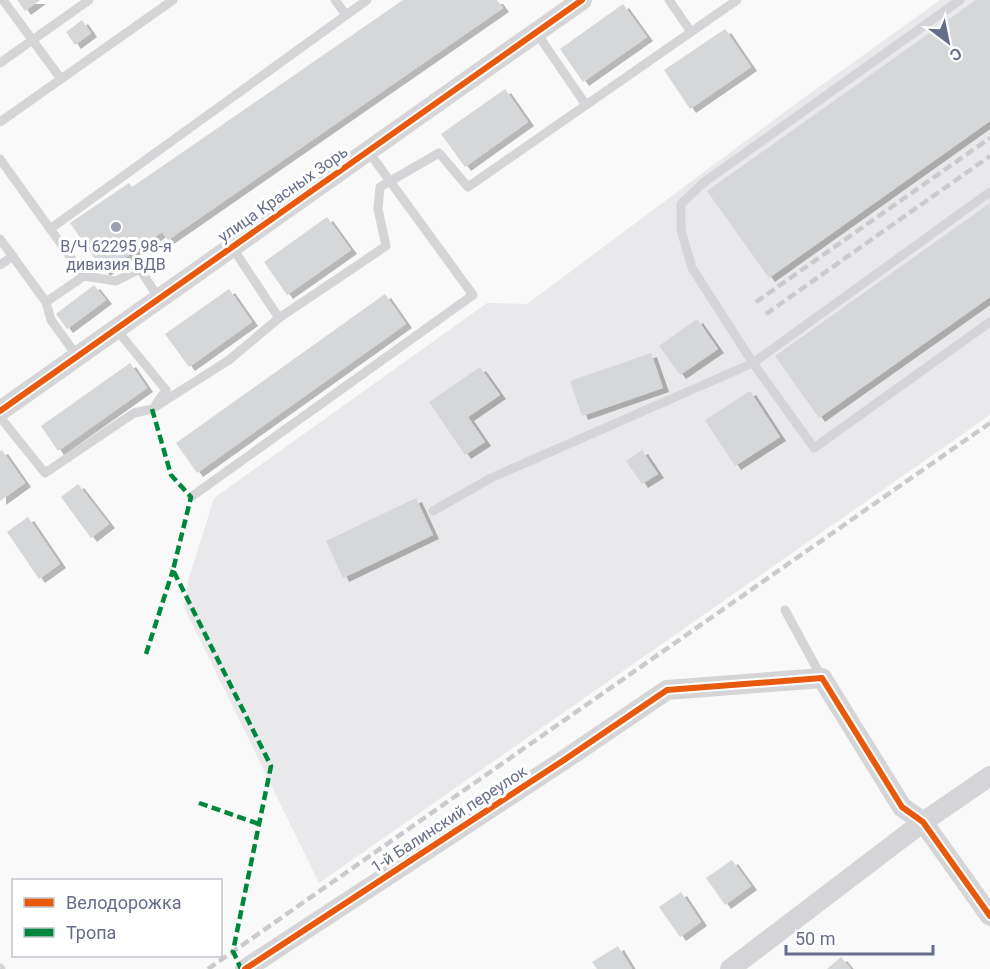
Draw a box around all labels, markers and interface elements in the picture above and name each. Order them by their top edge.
north arrow [918,12,978,72]
text: С [946,43,965,65]
street label: улица Красных Зорь [215,142,351,246]
marker: В/Ч 62295 98-я дивизия ВДВ [109,220,123,234]
place label: В/Ч 62295 98-я дивизия ВДВ [60,237,172,274]
street label: 1-й Балинский переулок [368,761,531,877]
legend [12,879,222,957]
text: Велодорожка [66,892,181,913]
scale bar [786,918,933,956]
text: Тропа [66,922,116,943]
text: 50 m [795,928,835,949]

